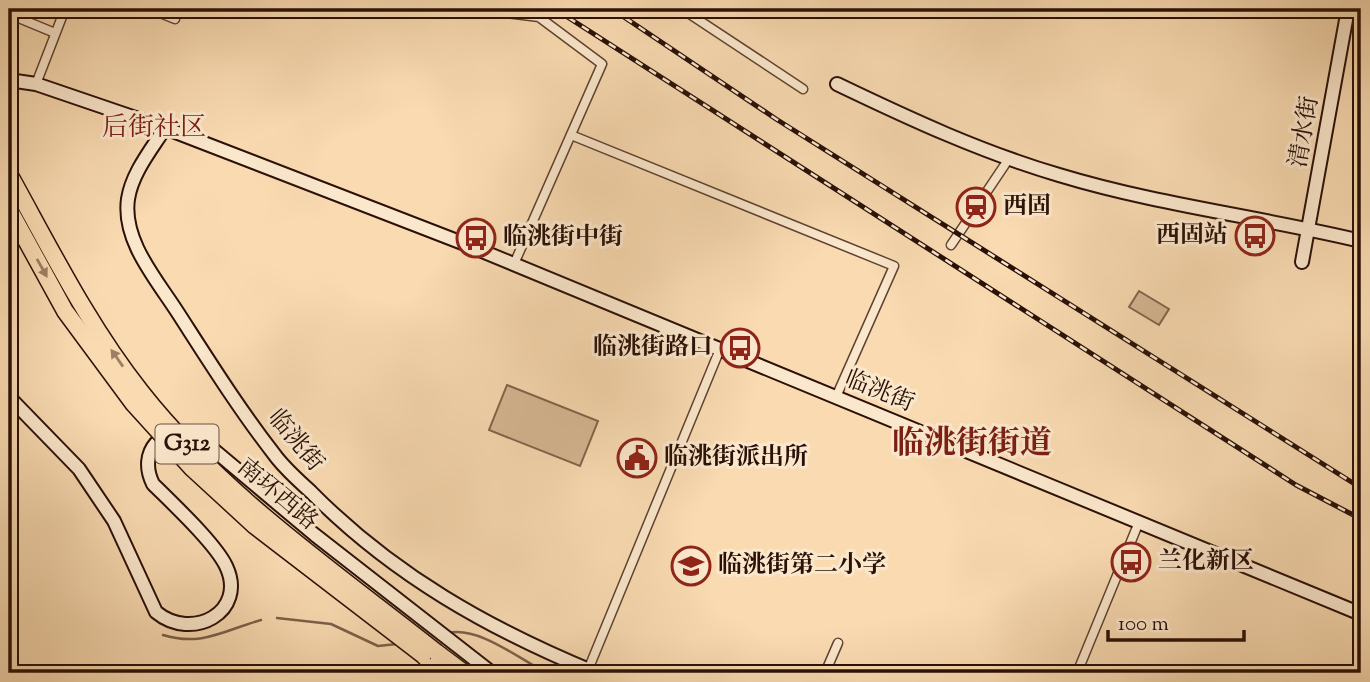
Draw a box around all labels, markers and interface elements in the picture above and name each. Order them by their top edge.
street label: 清水街 [1282,94,1328,170]
district label: 后街社区 [102,110,206,147]
station icon: 西固 [955,186,997,228]
place label: 西固 [1003,190,1051,224]
bus stop icon: 西固站 [1234,215,1276,257]
bus stop icon: 临洮街中街 [455,217,497,259]
place label: 西固站 [1156,219,1228,253]
place label: 临洮街中街 [503,221,623,255]
one-way arrow [36,259,48,278]
bus stop icon: 临洮街路口 [719,327,761,369]
place label: 临洮街路口 [593,331,713,365]
one-way arrow [110,349,124,367]
street label: 临洮街 [839,363,919,421]
street label: 临洮街 [259,402,331,480]
district label: 临洮街街道 [892,422,1052,468]
road number: G312 [156,424,218,464]
public building icon: 临洮街派出所 [616,437,658,479]
place label: 临洮街派出所 [664,441,808,475]
street label: 南环西路 [229,451,325,539]
bus stop icon: 兰化新区 [1110,541,1152,583]
school or university icon: 临洮街第二小学 [670,545,712,587]
place label: 兰化新区 [1158,545,1254,579]
place label: 临洮街第二小学 [718,549,886,583]
scale bar [1108,598,1244,642]
text: 100 m [1118,610,1169,640]

